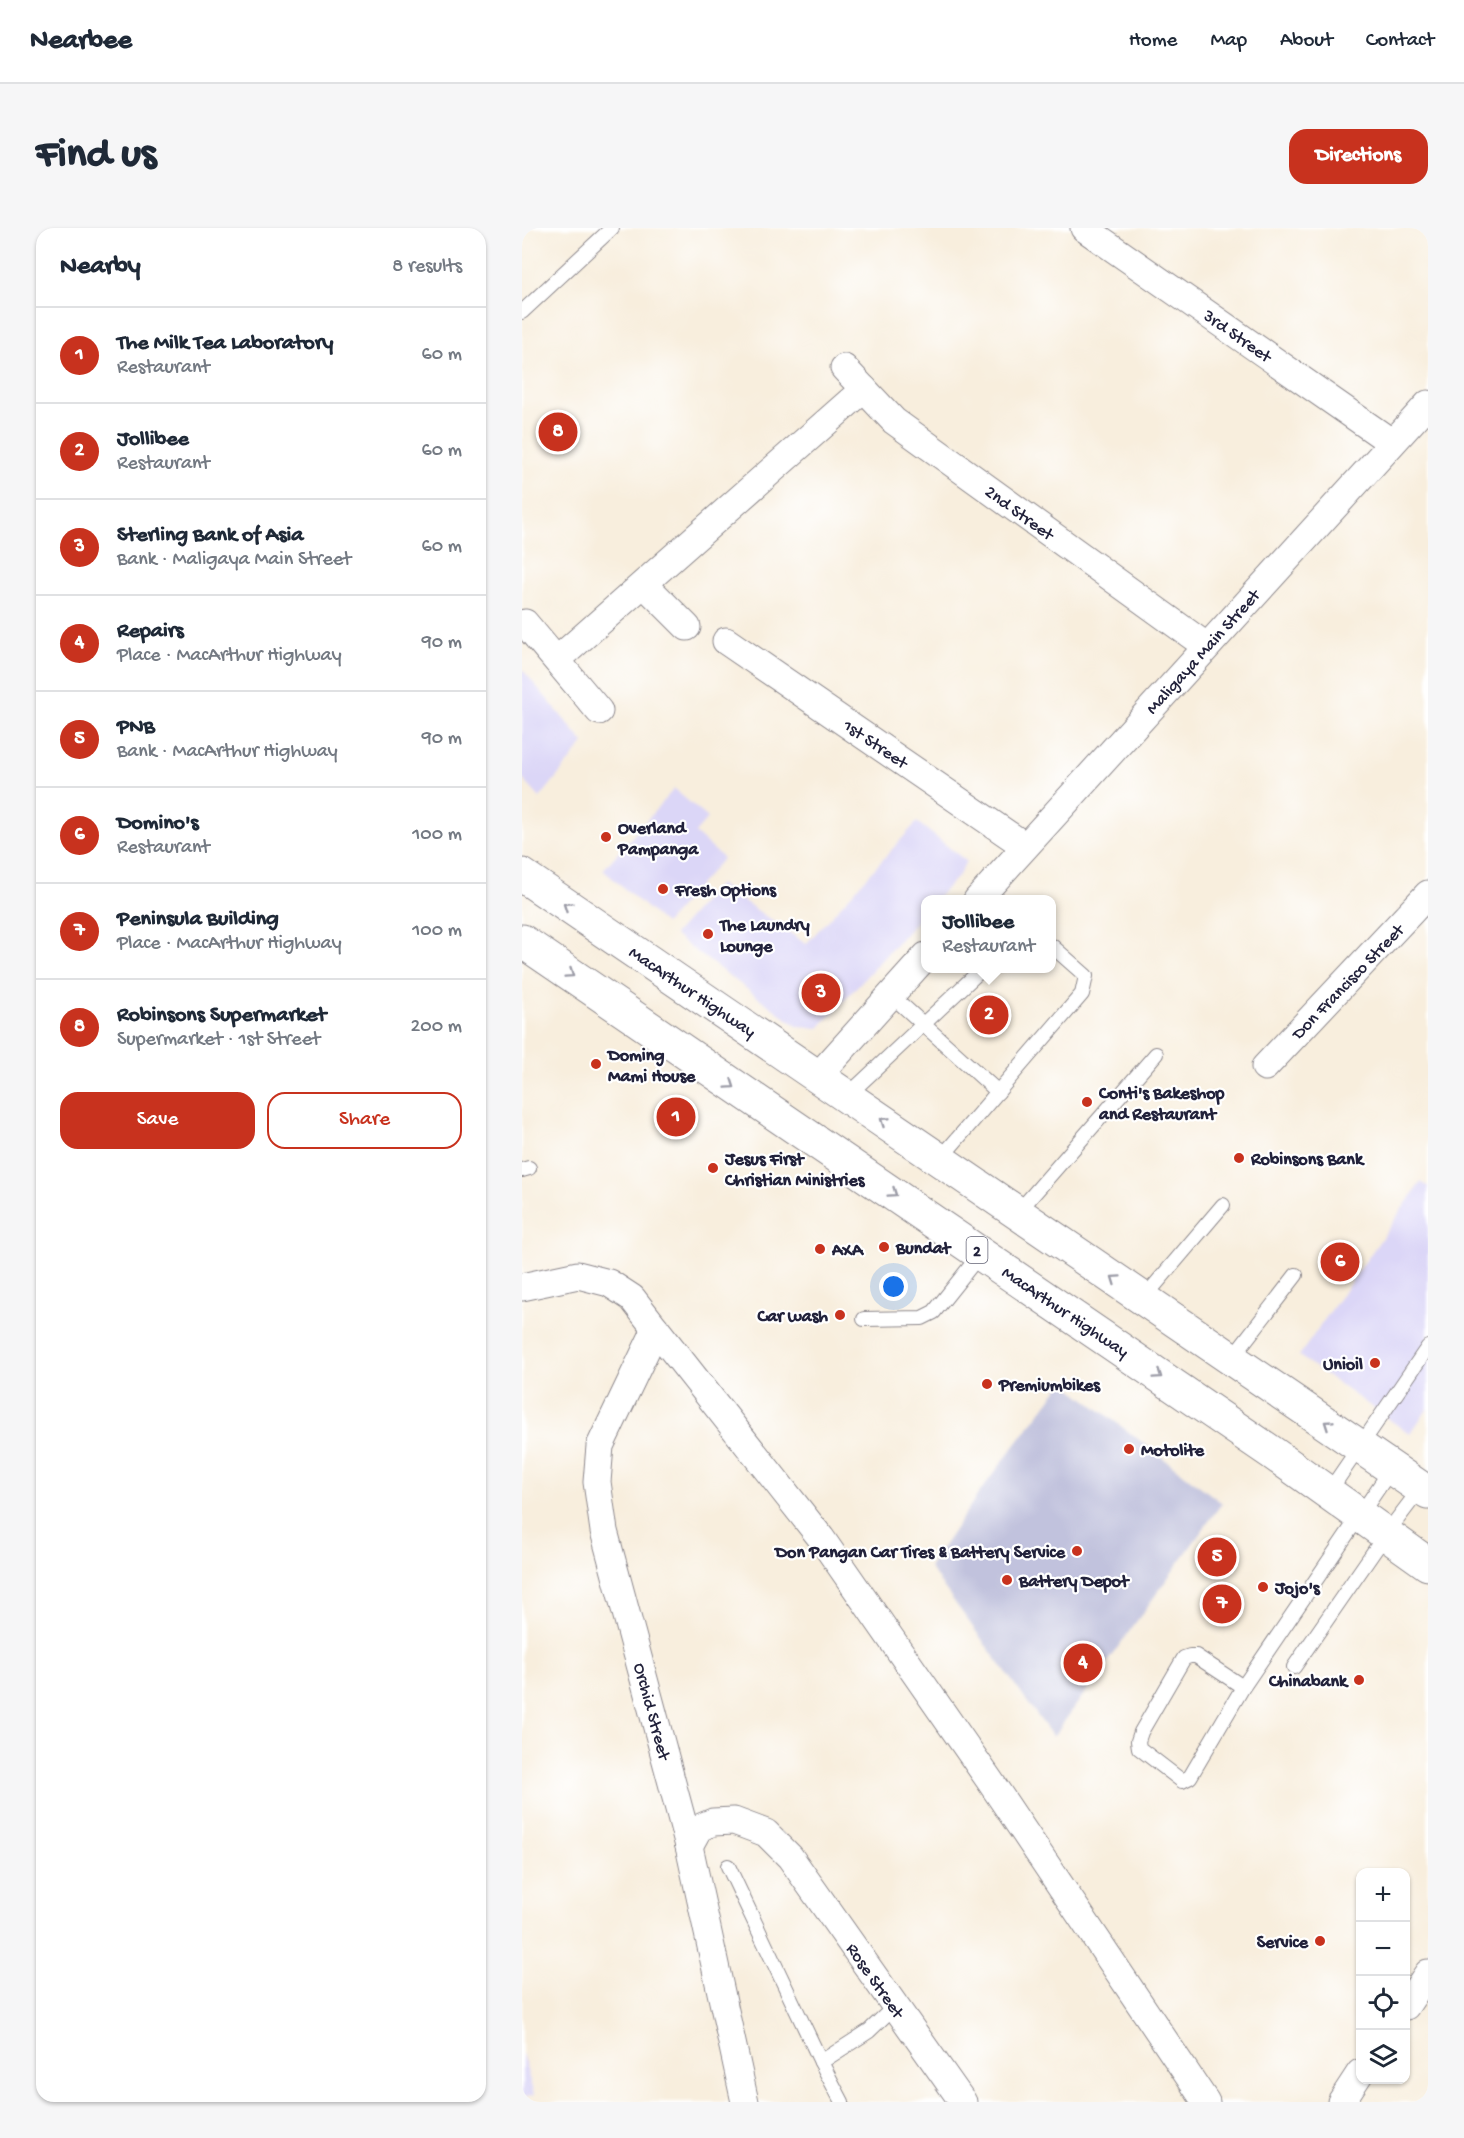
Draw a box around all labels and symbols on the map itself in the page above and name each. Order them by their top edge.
street label: 3rd Street [1198,305,1276,369]
pin: 8 [538,410,578,454]
street label: 2nd Street [980,482,1058,547]
street label: Maligaya Main Street [1142,585,1267,719]
street label: 1st Street [837,715,912,775]
place label: Overland Pampanga [617,819,699,861]
marker: Overland Pampanga [599,830,613,844]
place label: Fresh Options [674,881,777,902]
marker: Fresh Options [656,882,670,896]
one-way arrow [562,902,573,913]
place label: The Laundry Lounge [718,916,810,958]
street label: Don Francisco Street [1288,919,1410,1046]
marker: The Laundry Lounge [701,927,715,941]
street label: MacArthur Highway [624,943,759,1043]
one-way arrow [564,967,575,978]
pin: 3 [802,970,840,1016]
pin: 2 [970,992,1008,1038]
place label: Doming Mami House [606,1046,696,1088]
marker: Doming Mami House [589,1057,603,1071]
one-way arrow [725,1077,736,1088]
place label: Conti's Bakeshop and Restaurant [1098,1084,1225,1126]
pin: 1 [656,1094,696,1140]
marker: Conti's Bakeshop and Restaurant [1080,1095,1094,1109]
one-way arrow [880,1117,891,1128]
place label: Jesus First Christian Ministries [724,1150,866,1192]
place label: Robinsons Bank [1250,1150,1365,1171]
marker: Robinsons Bank [1232,1151,1246,1165]
marker: Jesus First Christian Ministries [706,1161,720,1175]
one-way arrow [886,1186,897,1197]
road number: 2 [966,1237,988,1263]
place label: Bundat [895,1239,952,1260]
marker: Bundat [877,1240,891,1254]
pin: 6 [1320,1240,1360,1284]
place label: AXA [831,1241,864,1262]
marker: AXA [813,1242,827,1256]
street label: MacArthur Highway [997,1263,1132,1363]
your location [879,1272,908,1301]
one-way arrow [1110,1275,1121,1286]
place label: Car wash [756,1307,828,1328]
marker: Car wash [833,1308,847,1322]
place label: Unioil [1323,1355,1363,1376]
marker: Unioil [1368,1356,1382,1370]
one-way arrow [1151,1368,1162,1379]
place label: Premiumbikes [998,1376,1101,1397]
marker: Premiumbikes [980,1377,994,1391]
one-way arrow [1323,1420,1334,1431]
place label: Motolite [1141,1441,1205,1462]
marker: Motolite [1122,1442,1136,1456]
pin: 5 [1198,1534,1236,1580]
place label: Don Pangan Car Tires & Battery Service [773,1543,1066,1564]
marker: Don Pangan Car Tires & Battery Service [1070,1544,1084,1558]
place label: Battery Depot [1018,1572,1130,1593]
marker: Battery Depot [1000,1573,1014,1587]
place label: Jojo's [1274,1579,1321,1600]
marker: Jojo's [1256,1580,1270,1594]
pin: 7 [1202,1582,1242,1626]
pin: 4 [1064,1640,1102,1686]
street label: Orchid Street [628,1661,674,1764]
place label: Chinabank [1268,1672,1349,1693]
marker: Chinabank [1352,1673,1366,1687]
place label: Service [1257,1933,1309,1954]
marker: Service [1313,1934,1327,1948]
street label: Rose Street [840,1940,908,2024]

